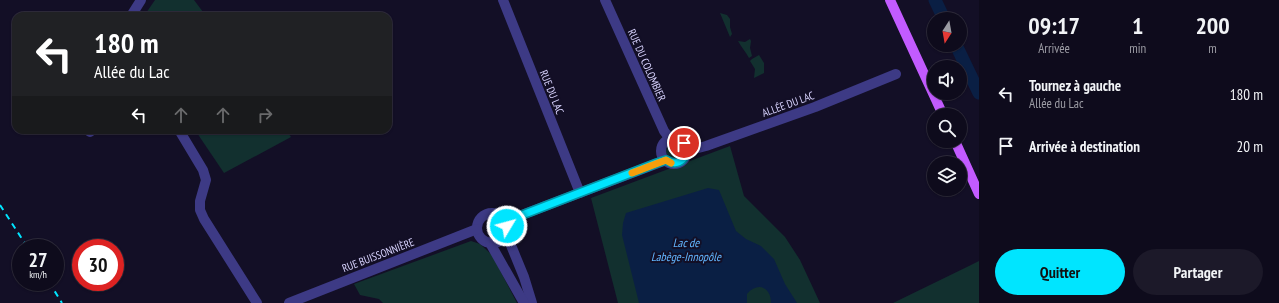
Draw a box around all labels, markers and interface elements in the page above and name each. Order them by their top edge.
text: 09:17 [1028,10,1080,41]
text: 1 [1132,10,1143,41]
text: 200 [1195,10,1230,41]
north arrow [927,12,967,52]
map controls [927,12,967,196]
text: 180 m [94,24,158,61]
street label: RUE DU COLOMBIER [625,27,669,103]
icon: left [28,28,80,80]
text: Arrivée [1038,40,1070,57]
text: min [1129,40,1146,57]
text: m [1208,40,1217,57]
text: Allée du Lac [94,60,170,83]
button: sound [927,60,967,100]
street label: RUE DU LAC [537,68,567,116]
text: Tournez à gauche [1029,76,1121,95]
icon: left [995,83,1017,105]
text: 180 m [1230,85,1263,104]
street label: ALLÉE DU LAC [760,88,816,120]
text: Allée du Lac [1029,95,1084,112]
icon: left [128,104,150,126]
icon: ahead [170,104,192,126]
icon: ahead [212,104,234,126]
icon: right [254,104,276,126]
button: search [927,108,967,148]
pin [667,126,701,160]
icon: arrive [673,132,695,154]
icon: arrive [995,135,1017,157]
text: Arrivée à destination [1029,137,1140,156]
text: 20 m [1237,137,1263,156]
button: layers [927,156,967,196]
position arrow [486,205,528,247]
street label: RUE BUISSONNIÈRE [340,235,416,275]
water label: Lac de Labège-Innopôle [651,235,722,264]
speed limit sign: 30 [72,239,124,291]
text: 27 [28,247,48,273]
button: Quitter [995,249,1125,295]
button: Partager [1133,249,1263,295]
text: km/h [29,268,47,281]

